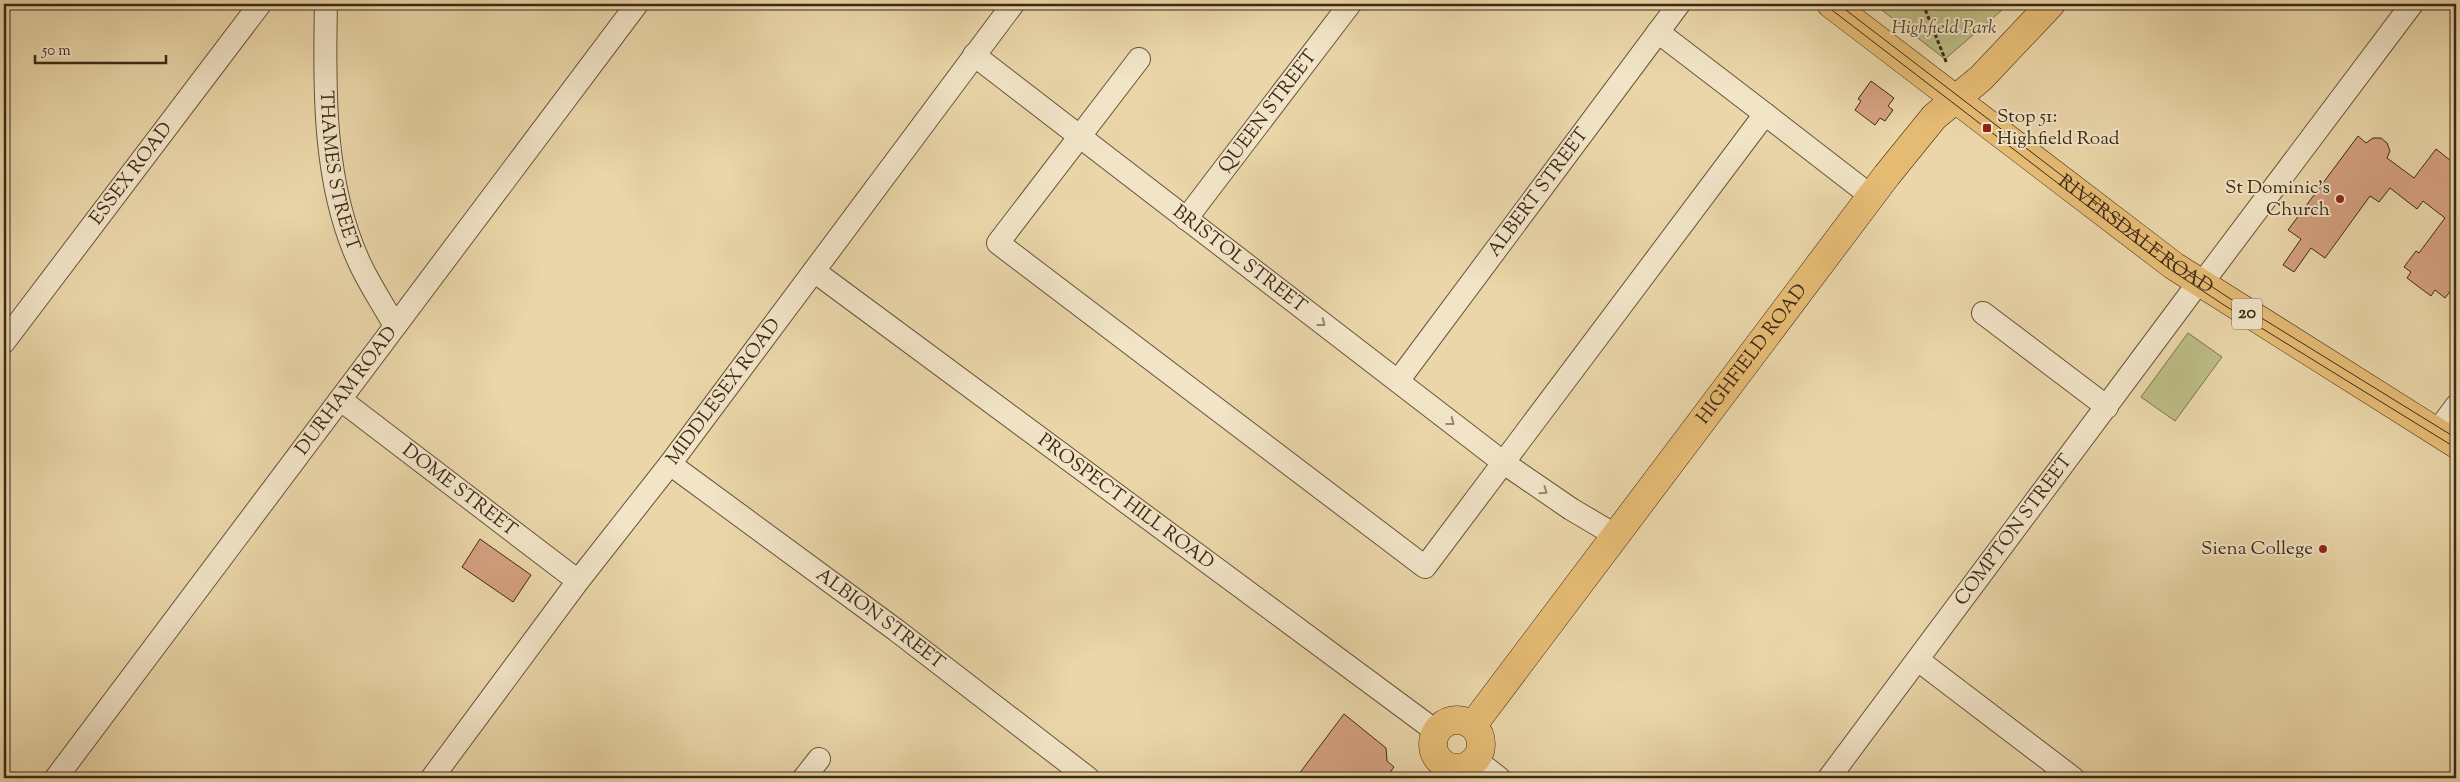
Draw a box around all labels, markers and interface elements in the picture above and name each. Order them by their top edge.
park label: Highfield Park [1891,15,1997,42]
scale bar [35,32,166,64]
text: 50 m [41,41,71,62]
street label: QUEEN STREET [1212,45,1324,179]
street label: THAMES STREET [312,90,367,255]
place label: Stop 51: Highfield Road [1997,104,2120,153]
street label: ESSEX ROAD [84,117,179,231]
marker: Stop 51: Highfield Road [1981,122,1993,134]
street label: ALBERT STREET [1481,123,1595,263]
street label: RIVERSDALE ROAD [2052,168,2218,301]
place label: St Dominic's Church [2225,175,2330,224]
marker: St Dominic's Church [2334,193,2346,205]
street label: BRISTOL STREET [1167,199,1312,320]
street label: HIGHFIELD ROAD [1690,278,1814,430]
road number: 20 [2232,298,2262,329]
street label: MIDDLESEX ROAD [660,313,787,471]
one-way arrow [1316,317,1325,325]
street label: DURHAM ROAD [289,321,404,461]
one-way arrow [1445,416,1455,425]
street label: PROSPECT HILL ROAD [1032,427,1220,576]
street label: DOME STREET [396,438,523,543]
street label: COMPTON STREET [1948,449,2079,612]
one-way arrow [1538,485,1548,494]
place label: Siena College [2201,536,2313,563]
marker: Siena College [2317,543,2329,555]
street label: ALBION STREET [810,562,950,676]

